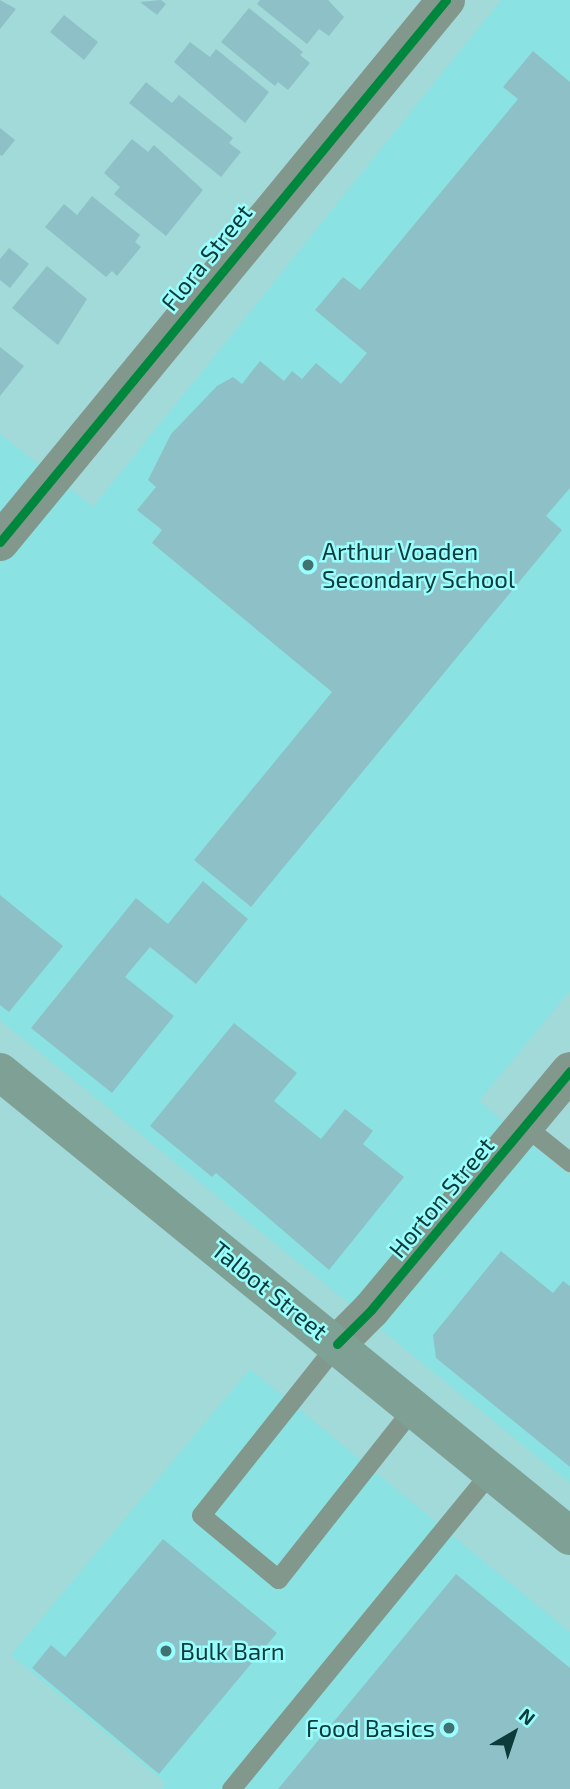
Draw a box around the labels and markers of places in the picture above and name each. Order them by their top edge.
place label: Arthur Voaden Secondary School [322,537,516,593]
marker: Arthur Voaden Secondary School [300,557,316,573]
place label: Bulk Barn [180,1637,285,1665]
marker: Bulk Barn [158,1643,174,1659]
place label: Food Basics [306,1714,435,1742]
marker: Food Basics [441,1720,457,1736]

